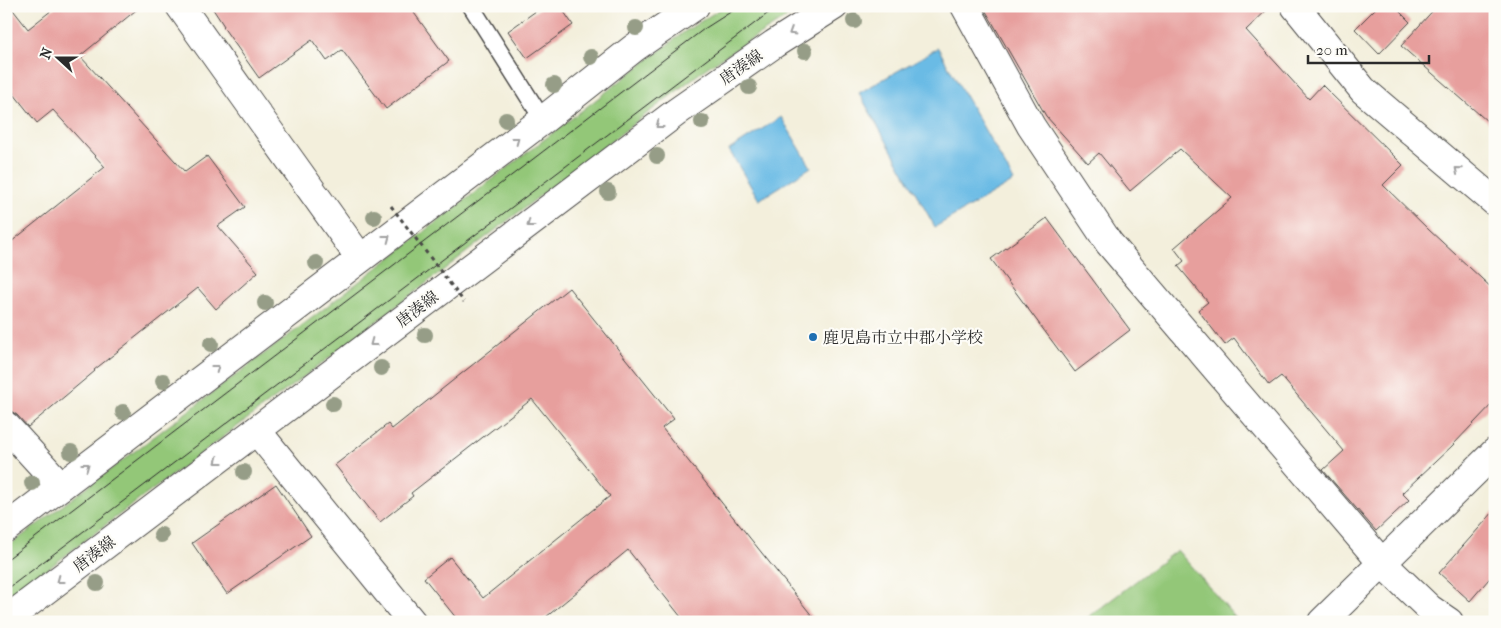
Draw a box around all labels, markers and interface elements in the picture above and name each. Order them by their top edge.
one-way arrow [789,26,798,36]
north arrow [32,32,82,82]
scale bar [1308,32,1430,64]
text: 20 m [1316,41,1348,59]
text: N [36,45,56,62]
street label: 唐湊線 [716,45,766,89]
one-way arrow [656,120,665,128]
one-way arrow [510,137,519,145]
one-way arrow [1455,167,1464,176]
one-way arrow [526,218,536,227]
one-way arrow [381,235,390,243]
street label: 唐湊線 [392,287,442,331]
place label: 鹿児島市立中郡小学校 [823,328,983,347]
marker: 鹿児島市立中郡小学校 [807,331,819,343]
one-way arrow [370,338,379,346]
one-way arrow [210,364,219,373]
one-way arrow [215,455,224,463]
one-way arrow [81,463,90,472]
street label: 唐湊線 [69,532,119,576]
one-way arrow [57,574,66,582]

